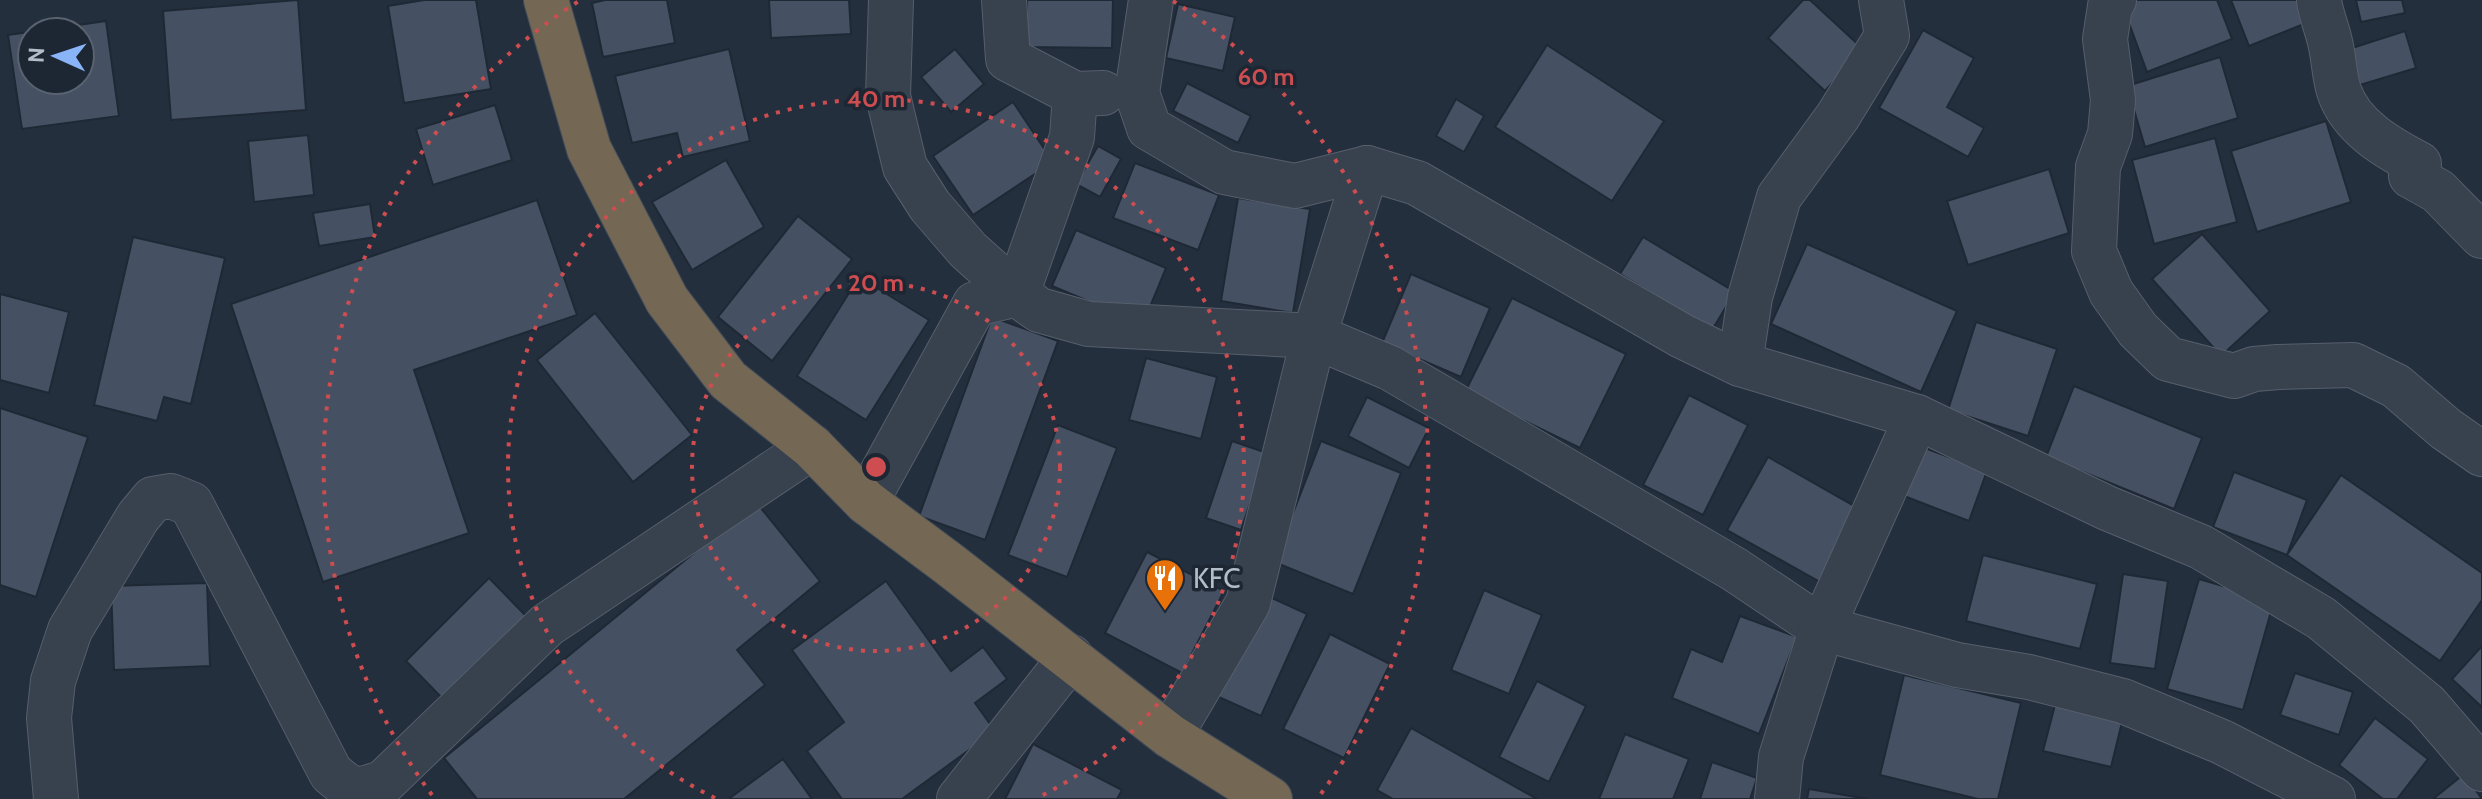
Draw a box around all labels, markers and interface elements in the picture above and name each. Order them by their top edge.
north arrow [16,16,96,96]
text: N [23,47,50,63]
text: 60 m [1238,62,1294,91]
text: 40 m [847,84,905,113]
text: 20 m [848,268,904,297]
centre of rings [862,453,890,481]
restaurant icon: KFC [1144,557,1186,612]
place label: KFC [1193,561,1241,595]

